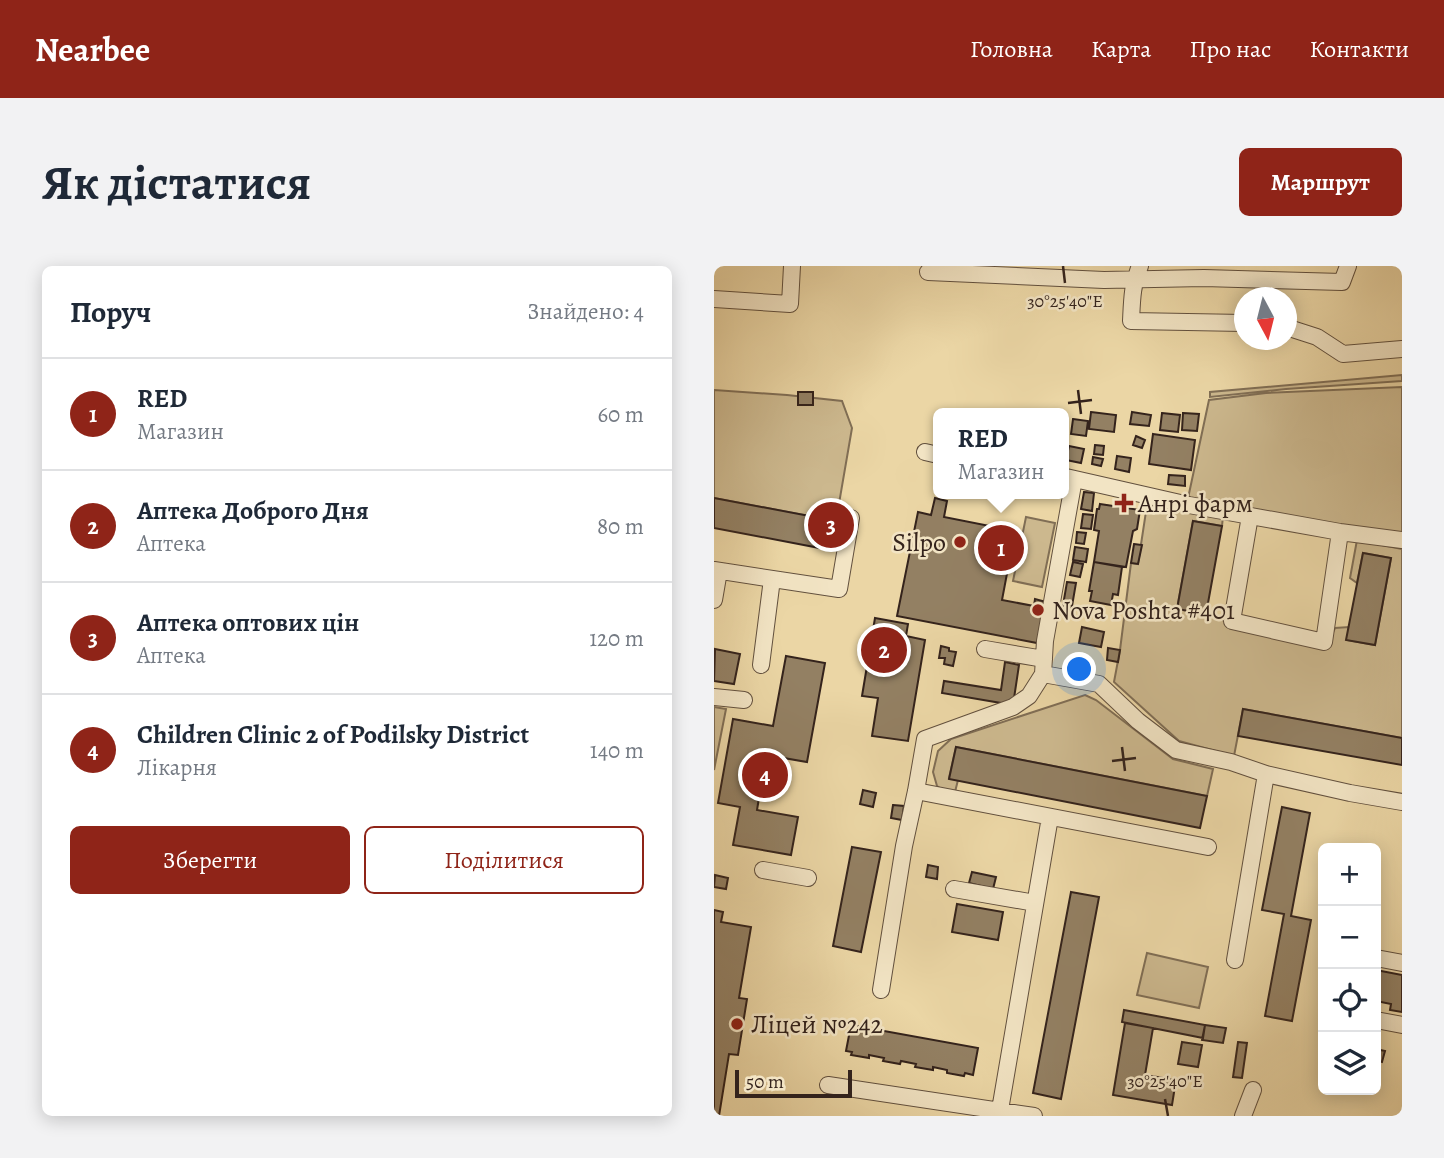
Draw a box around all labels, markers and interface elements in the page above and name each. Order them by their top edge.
text: Nearbee [35,27,150,72]
text: Головна [970,33,1053,65]
text: Карта [1091,33,1151,65]
text: Про нас [1189,33,1271,65]
text: Контакти [1309,33,1409,65]
button: Маршрут [1239,148,1402,216]
text: Як дістатися [42,149,311,216]
north arrow [1234,287,1297,350]
text: 30°25'40"E [1027,289,1103,313]
text: Поруч [70,292,151,332]
text: Знайдено: 4 [527,296,644,327]
text: RED [137,381,187,416]
text: 1 [89,399,97,430]
text: 60 m [597,399,644,430]
popup [933,408,1069,499]
text: Магазин [137,416,224,447]
text: RED [958,421,1008,456]
text: Магазин [958,456,1044,487]
place label: Анрі фарм [1137,486,1253,521]
text: Аптека Доброго Дня [137,493,369,528]
marker: Анрі фарм [1116,495,1132,511]
pin: 3 [808,499,854,551]
text: 2 [87,511,99,542]
text: 80 m [597,511,644,542]
pin: 1 [978,522,1024,574]
place label: Silpo [892,525,946,560]
text: Аптека [137,528,206,559]
marker: Silpo [952,534,968,550]
place label: Nova Poshta #401 [1052,593,1235,628]
marker: Nova Poshta #401 [1030,602,1046,618]
text: Аптека оптових цін [137,605,359,640]
text: 3 [88,623,98,654]
text: 120 m [589,623,644,654]
pin: 2 [861,624,907,676]
text: Аптека [137,640,206,671]
your location [1062,652,1096,686]
text: Children Clinic 2 of Podilsky District [137,717,529,752]
text: 4 [88,735,98,766]
text: 140 m [590,735,644,766]
pin: 4 [742,749,788,801]
text: Лікарня [137,752,217,783]
button: Зберегти [70,826,350,894]
button: Поділитися [364,826,644,894]
map controls [1318,843,1381,1095]
button: + [1318,843,1381,906]
button: − [1318,906,1381,969]
button: locate [1318,969,1381,1032]
place label: Ліцей №242 [751,1007,883,1042]
marker: Ліцей №242 [729,1016,745,1032]
button: layers [1318,1032,1381,1095]
scale bar [735,1067,852,1099]
text: 50 m [746,1069,784,1095]
text: 30°25'40"E [1127,1069,1203,1093]

